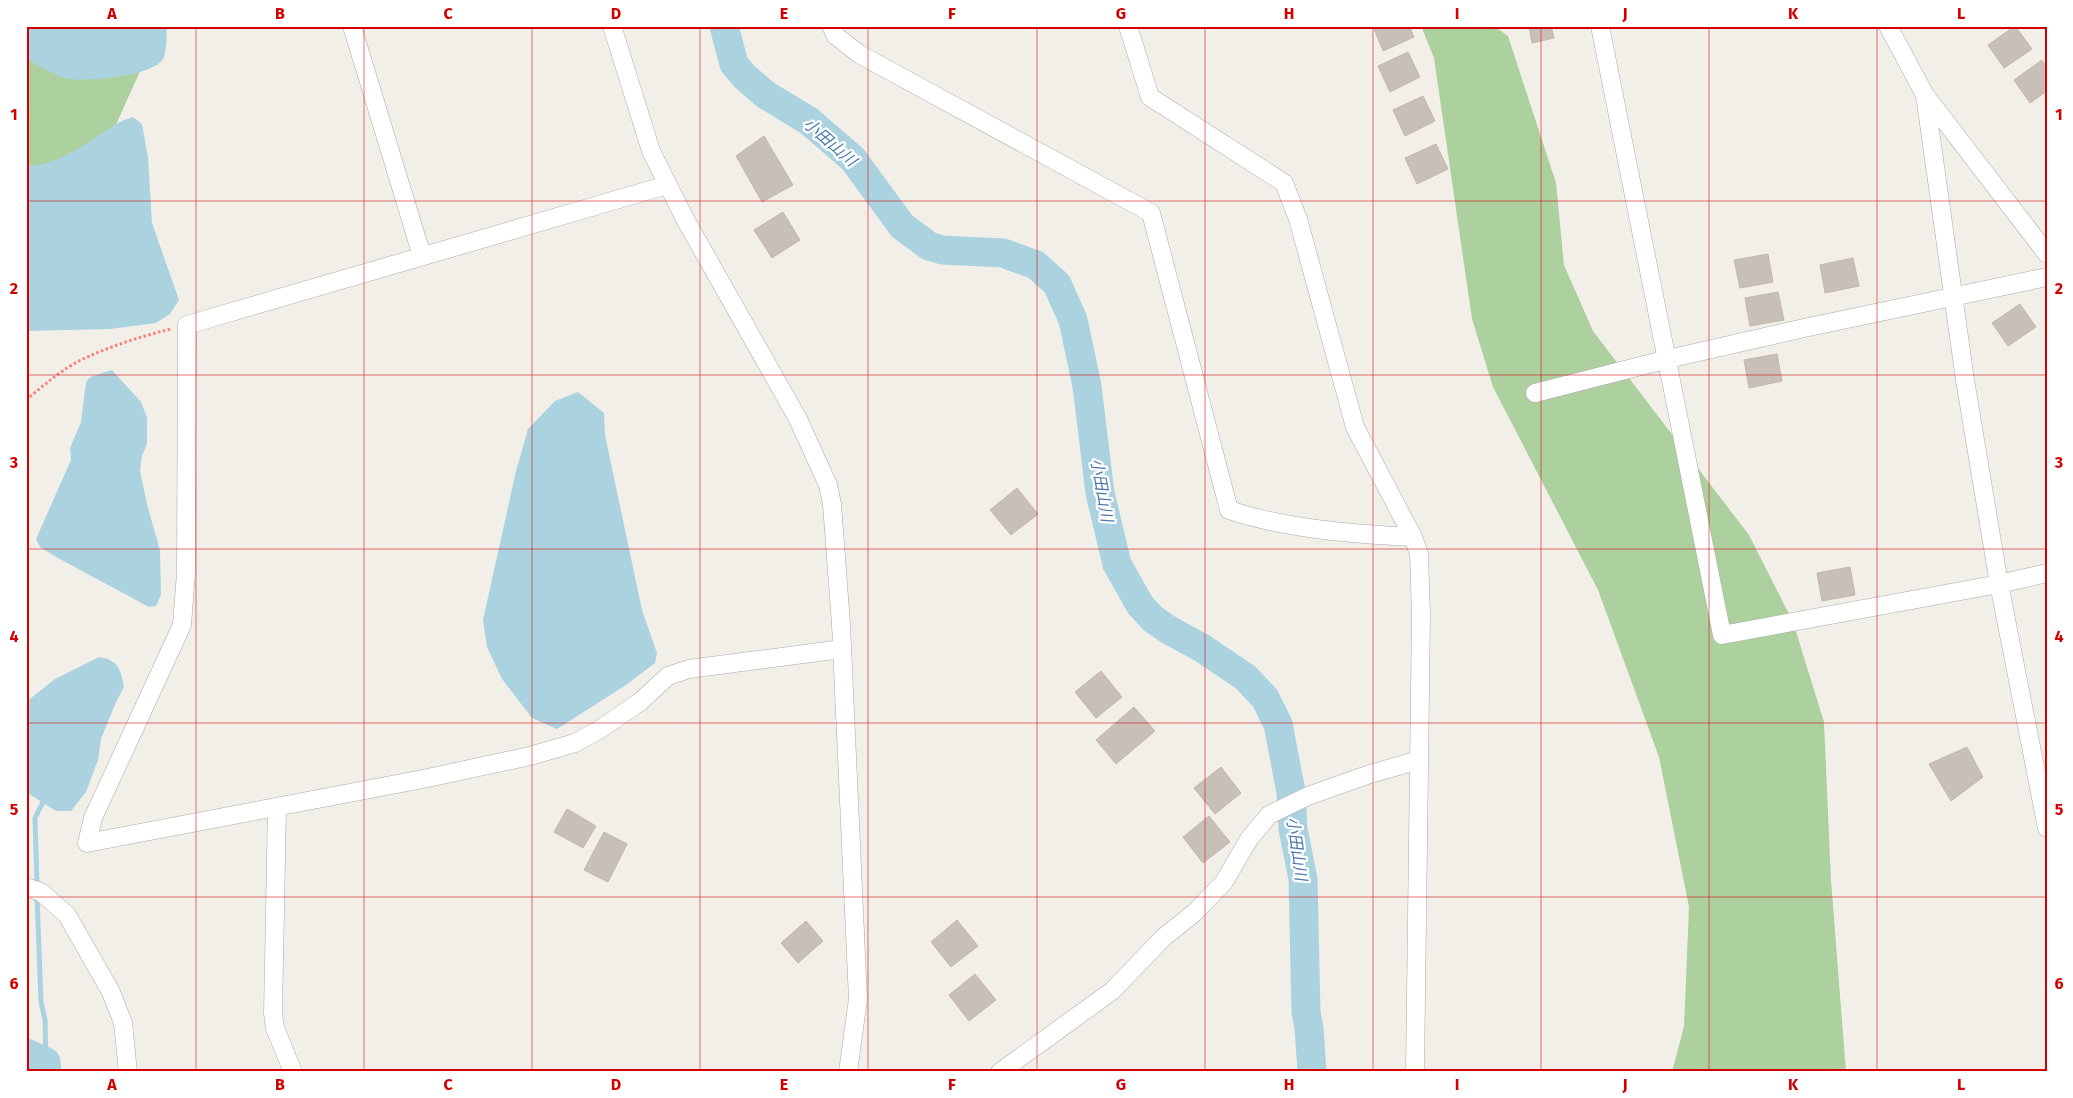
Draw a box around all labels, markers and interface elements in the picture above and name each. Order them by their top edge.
text: A [106,4,117,23]
text: B [275,4,285,23]
text: C [443,4,453,23]
text: D [611,4,621,23]
text: E [780,4,788,23]
text: F [948,4,956,23]
text: G [1116,4,1126,23]
text: H [1284,4,1294,23]
text: I [1455,4,1459,23]
text: J [1621,4,1628,23]
text: K [1788,4,1799,23]
text: L [1957,4,1965,23]
text: 1 [10,105,18,124]
text: 1 [2055,105,2063,124]
water label: 小田山川 [800,114,862,171]
text: 2 [10,279,18,298]
text: 2 [2055,279,2063,298]
text: 3 [9,453,18,472]
text: 3 [2054,453,2063,472]
water label: 小田山川 [1087,457,1117,525]
text: 4 [9,627,19,646]
text: 4 [2054,627,2064,646]
text: 5 [10,800,19,819]
text: 5 [2055,800,2064,819]
water label: 小田山川 [1283,816,1311,884]
text: 6 [9,974,19,993]
text: 6 [2054,974,2064,993]
text: A [106,1075,117,1094]
text: B [275,1075,285,1094]
text: C [443,1075,453,1094]
text: D [611,1075,621,1094]
text: E [780,1075,788,1094]
text: F [948,1075,956,1094]
text: G [1116,1075,1126,1094]
text: H [1284,1075,1294,1094]
text: I [1455,1075,1459,1094]
text: J [1621,1075,1628,1094]
text: K [1788,1075,1799,1094]
text: L [1957,1075,1965,1094]

